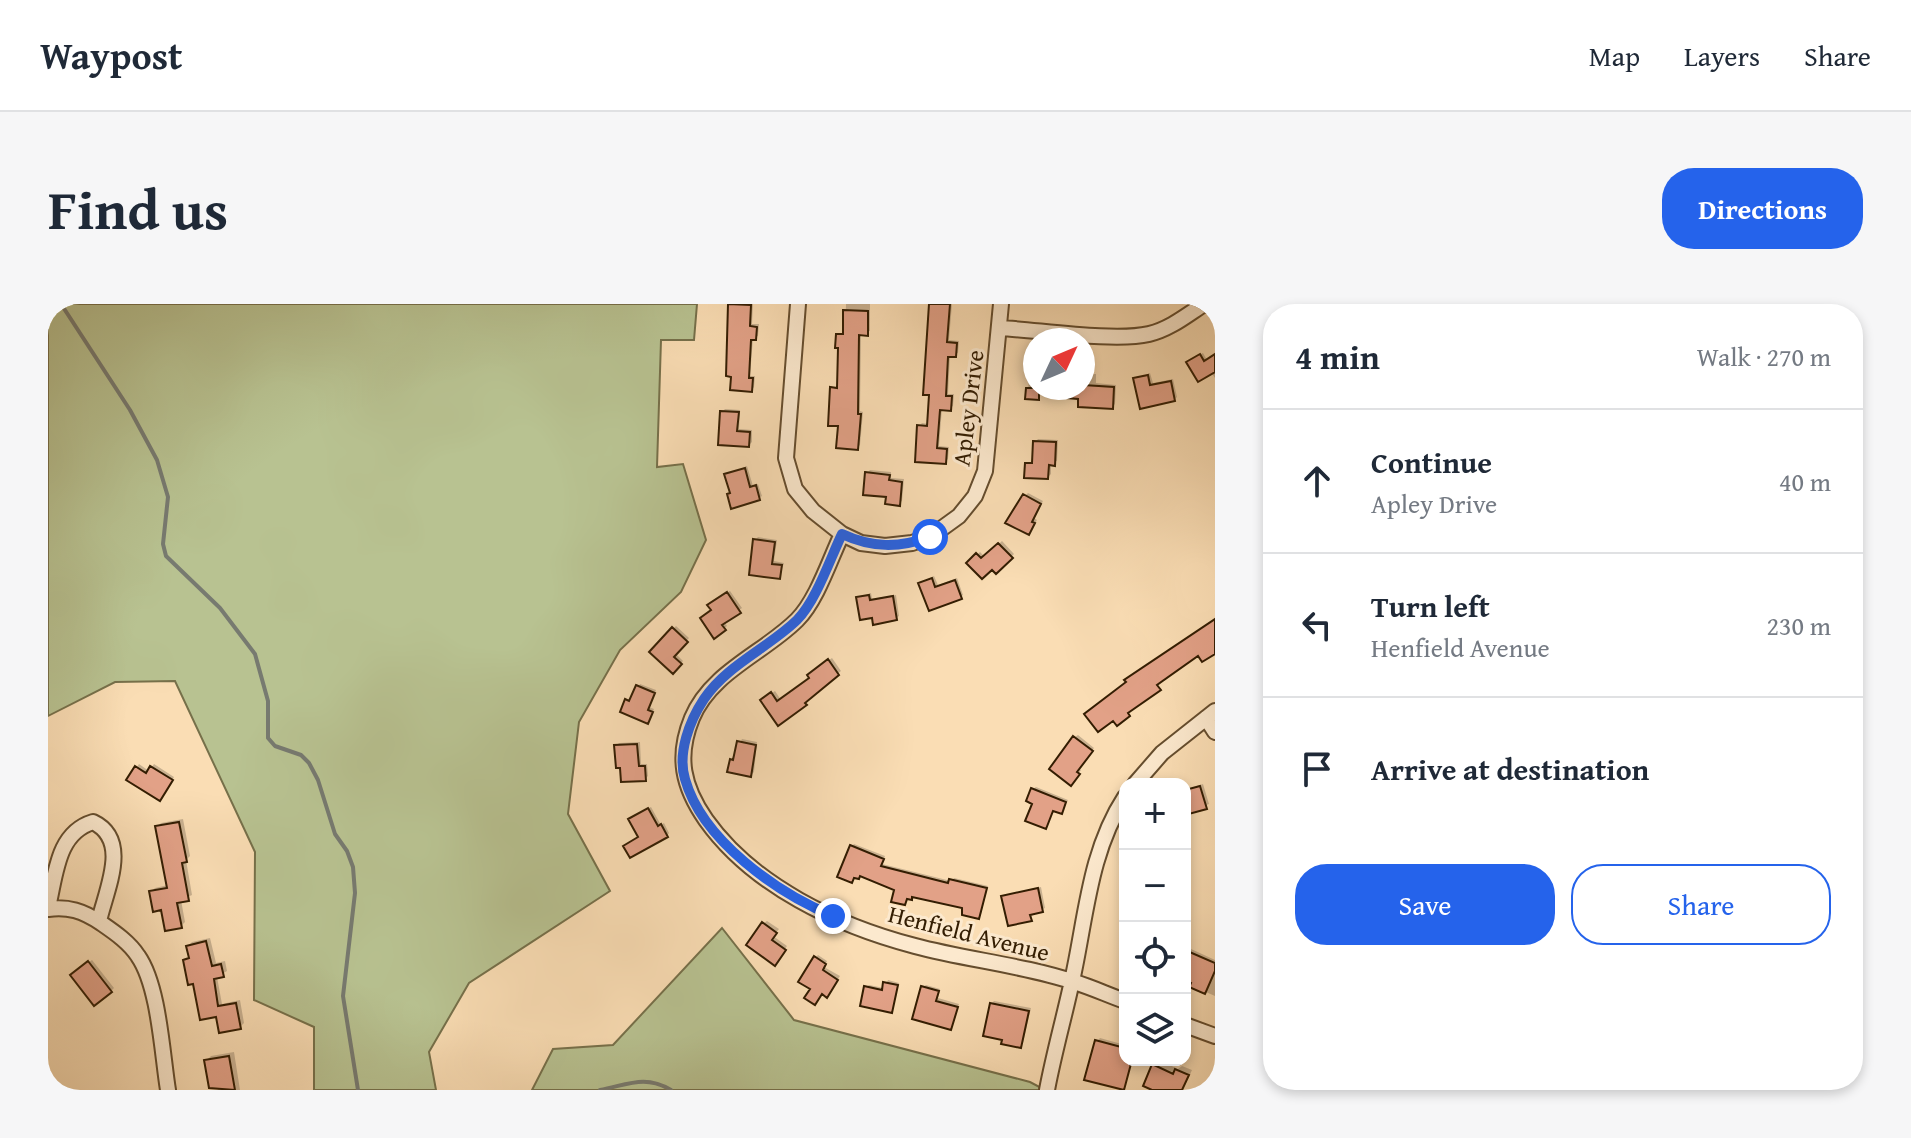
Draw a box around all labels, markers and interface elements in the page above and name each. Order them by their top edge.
text: Waypost [40,27,182,83]
text: Map [1589,35,1640,76]
text: Layers [1684,35,1760,76]
text: Share [1804,35,1871,76]
text: Find us [48,167,228,250]
button: Directions [1662,168,1863,249]
north arrow [1023,328,1095,400]
text: 4 min [1295,332,1380,381]
text: Walk · 270 m [1697,337,1831,376]
street label: Apley Drive [944,348,992,468]
text: Continue [1371,440,1492,484]
icon: ahead [1295,459,1339,503]
text: 40 m [1779,462,1831,501]
text: Apley Drive [1371,484,1497,523]
route start [912,519,948,555]
text: Turn left [1371,584,1490,628]
icon: left [1295,603,1339,647]
text: 230 m [1766,606,1831,645]
text: Henfield Avenue [1371,628,1550,667]
icon: arrive [1295,747,1339,791]
text: Arrive at destination [1371,747,1649,791]
map controls [1119,778,1191,1066]
button: + [1119,778,1191,850]
button: − [1119,850,1191,922]
button: Save [1295,864,1555,945]
button: Share [1571,864,1831,945]
street label: Henfield Avenue [885,896,1053,970]
route end [815,898,851,934]
button: locate [1119,922,1191,994]
button: layers [1119,994,1191,1066]

